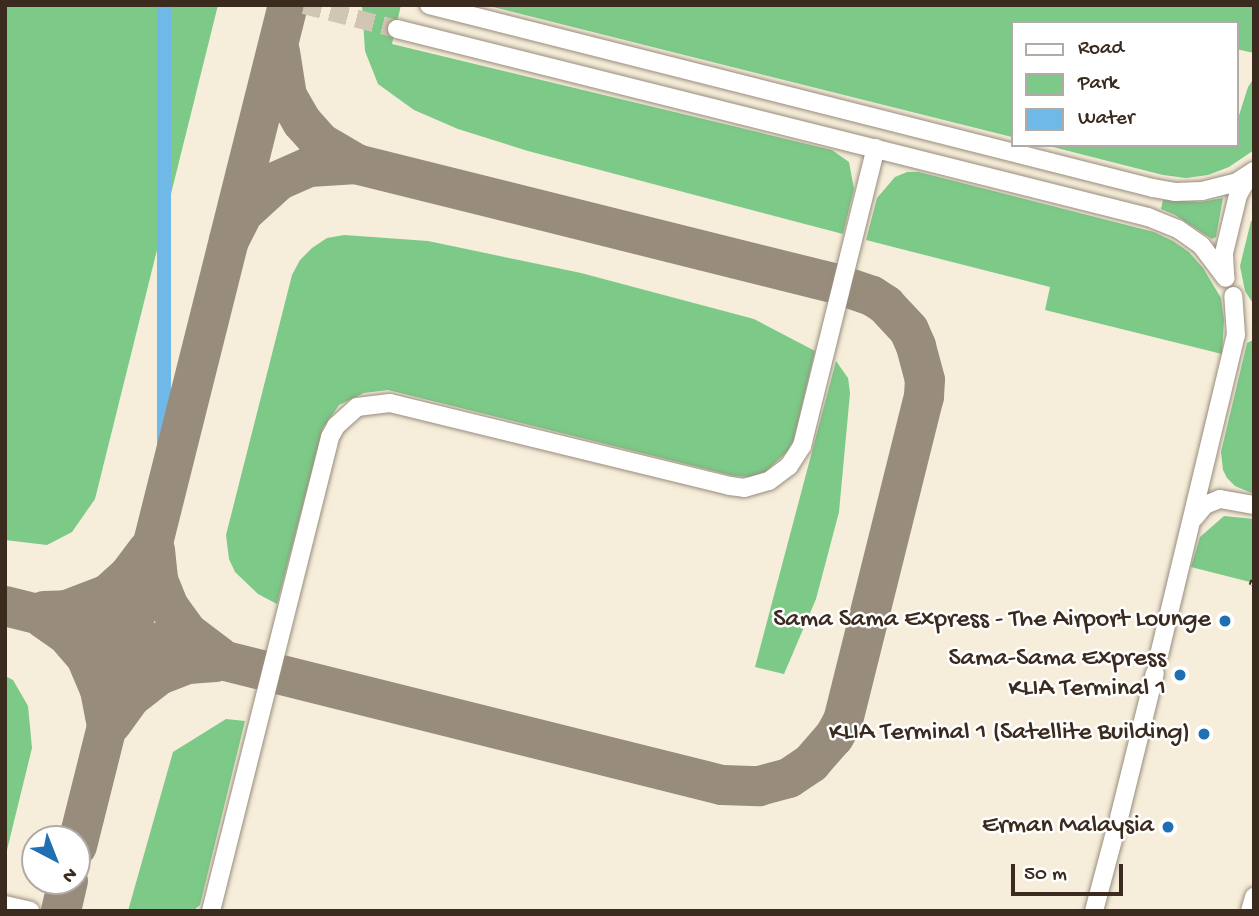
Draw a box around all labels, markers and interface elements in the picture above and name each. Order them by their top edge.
legend [1010,21,1238,147]
text: Road [1078,37,1124,62]
text: Park [1078,72,1118,97]
text: Water [1078,107,1134,132]
place label: Sama Sama Express - The Airport Lounge [773,605,1211,637]
marker: Sama Sama Express - The Airport Lounge [1217,613,1233,629]
place label: Sama-Sama Express KLIA Terminal 1 [948,644,1166,706]
marker: Sama-Sama Express KLIA Terminal 1 [1172,667,1188,683]
place label: KLIA Terminal 1 (Satellite Building) [829,718,1190,750]
marker: KLIA Terminal 1 (Satellite Building) [1196,726,1212,742]
place label: Erman Malaysia [982,811,1154,843]
marker: Erman Malaysia [1160,819,1176,835]
north arrow [21,825,91,895]
scale bar [1014,850,1126,894]
text: N [57,862,81,887]
text: 50 m [1024,863,1067,888]

